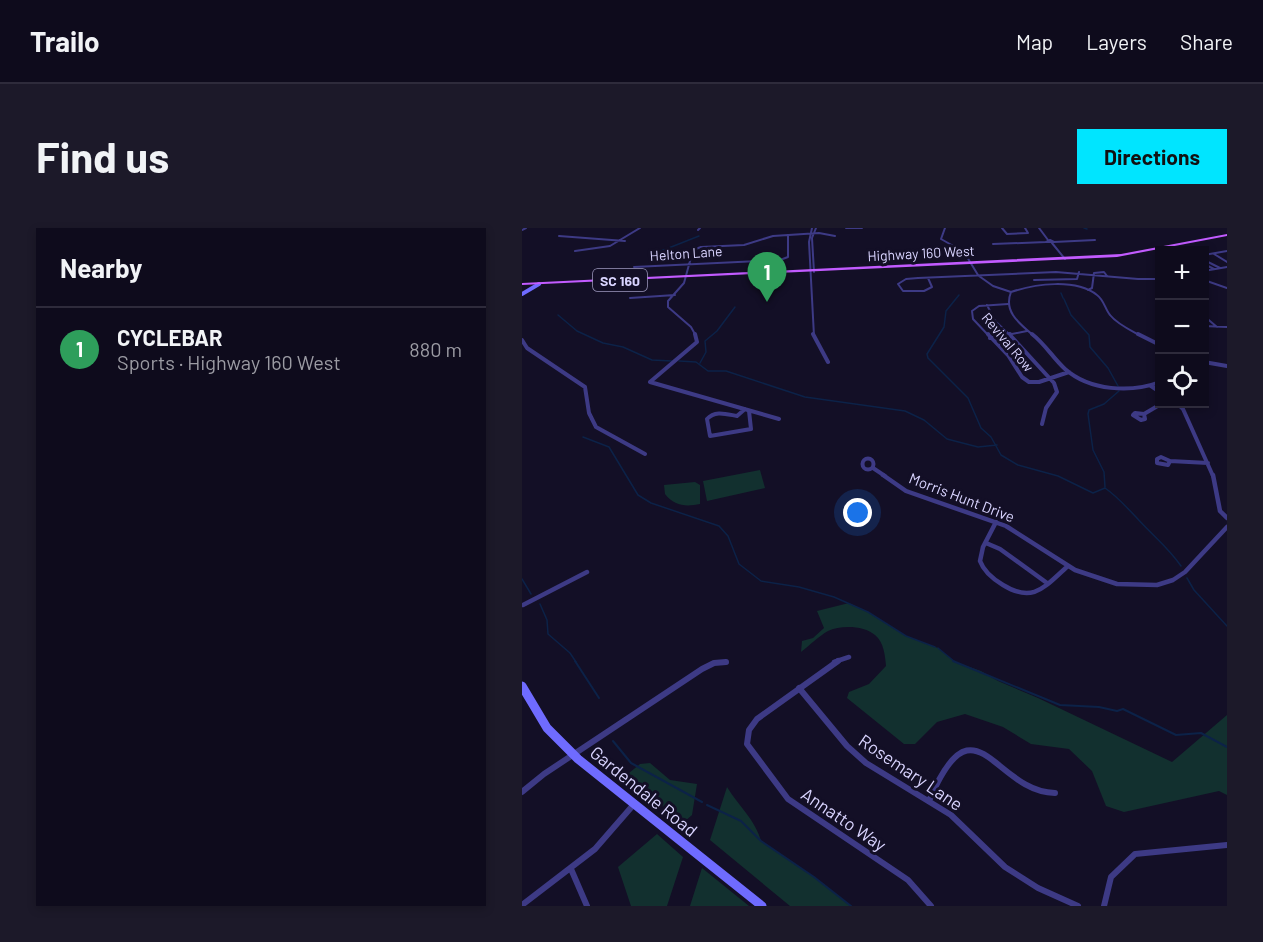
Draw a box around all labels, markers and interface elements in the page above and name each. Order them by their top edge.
text: Trailo [30,24,100,58]
text: Map [1016,29,1053,54]
text: Layers [1086,29,1147,54]
text: Share [1180,29,1233,54]
button: Directions [1077,129,1227,184]
text: Find us [36,131,169,181]
street label: Helton Lane [649,242,723,264]
street label: Highway 160 West [867,242,975,264]
map controls [1155,246,1209,408]
button: + [1155,246,1209,300]
text: Nearby [60,252,142,283]
pin: 1 [748,253,786,302]
road number: SC 160 [593,269,647,291]
button: − [1155,300,1209,354]
street label: Revival Row [978,309,1038,375]
text: CYCLEBAR [117,324,222,350]
text: 1 [76,337,83,361]
text: 880 m [409,337,462,361]
text: Sports · Highway 160 West [117,350,341,374]
button: locate [1155,354,1209,408]
street label: Morris Hunt Drive [907,469,1017,525]
your location [843,498,872,527]
street label: Rosemary Lane [855,729,967,815]
street label: Gardendale Road [586,741,702,841]
street label: Annatto Way [797,782,891,856]

